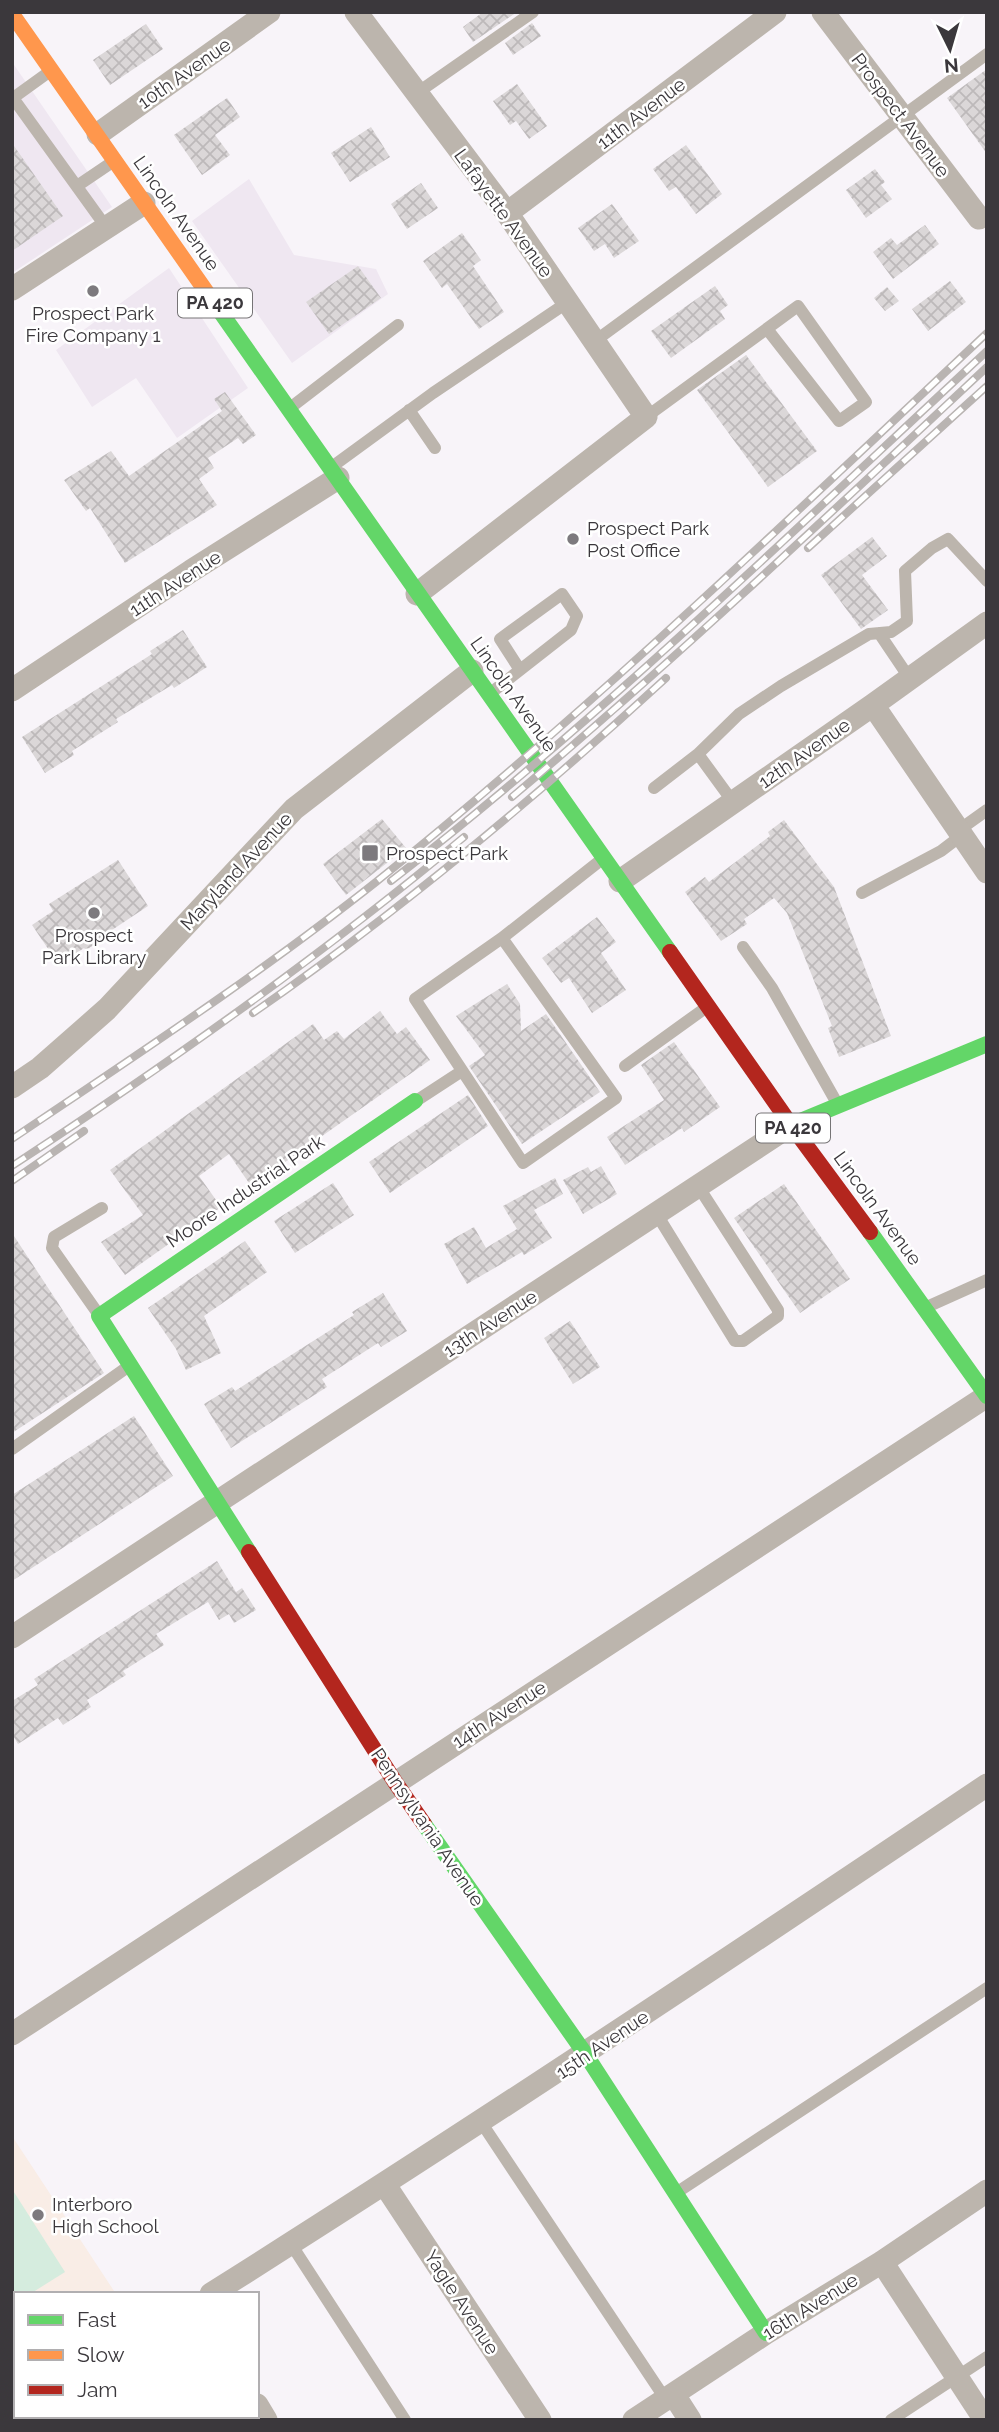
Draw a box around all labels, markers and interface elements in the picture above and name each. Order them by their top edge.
north arrow [915,14,985,84]
street label: 10th Avenue [133,33,235,113]
street label: Prospect Avenue [847,49,955,181]
text: N [943,54,960,78]
street label: 11th Avenue [593,73,689,153]
street label: Lafayette Avenue [450,145,558,281]
street label: Lincoln Avenue [129,151,225,275]
marker: Prospect Park Fire Company 1 [85,283,101,299]
road number: PA 420 [178,288,252,318]
place label: Prospect Park Fire Company 1 [25,302,161,346]
place label: Prospect Park Post Office [587,517,709,561]
marker: Prospect Park Post Office [565,531,581,547]
street label: 11th Avenue [125,545,225,621]
street label: Lincoln Avenue [466,632,562,756]
street label: 12th Avenue [754,713,854,793]
street label: Maryland Avenue [176,807,296,935]
place label: Prospect Park [386,842,508,864]
marker: Prospect Park [360,843,380,863]
marker: Prospect Park Library [86,905,102,921]
place label: Prospect Park Library [42,924,146,968]
road number: PA 420 [756,1114,830,1142]
street label: Moore Industrial Park [162,1130,328,1252]
street label: Lincoln Avenue [829,1147,927,1269]
street label: 13th Avenue [439,1285,541,1361]
street label: 14th Avenue [448,1676,550,1752]
street label: Pennsylvania Avenue [367,1744,489,1910]
street label: 15th Avenue [552,2005,652,2083]
place label: Interboro High School [52,2193,159,2237]
marker: Interboro High School [30,2207,46,2223]
street label: Yagle Avenue [420,2246,504,2358]
street label: 16th Avenue [758,2268,862,2344]
legend [14,2292,259,2418]
text: Fast [77,2307,117,2332]
text: Slow [77,2342,125,2367]
text: Jam [77,2377,118,2402]

